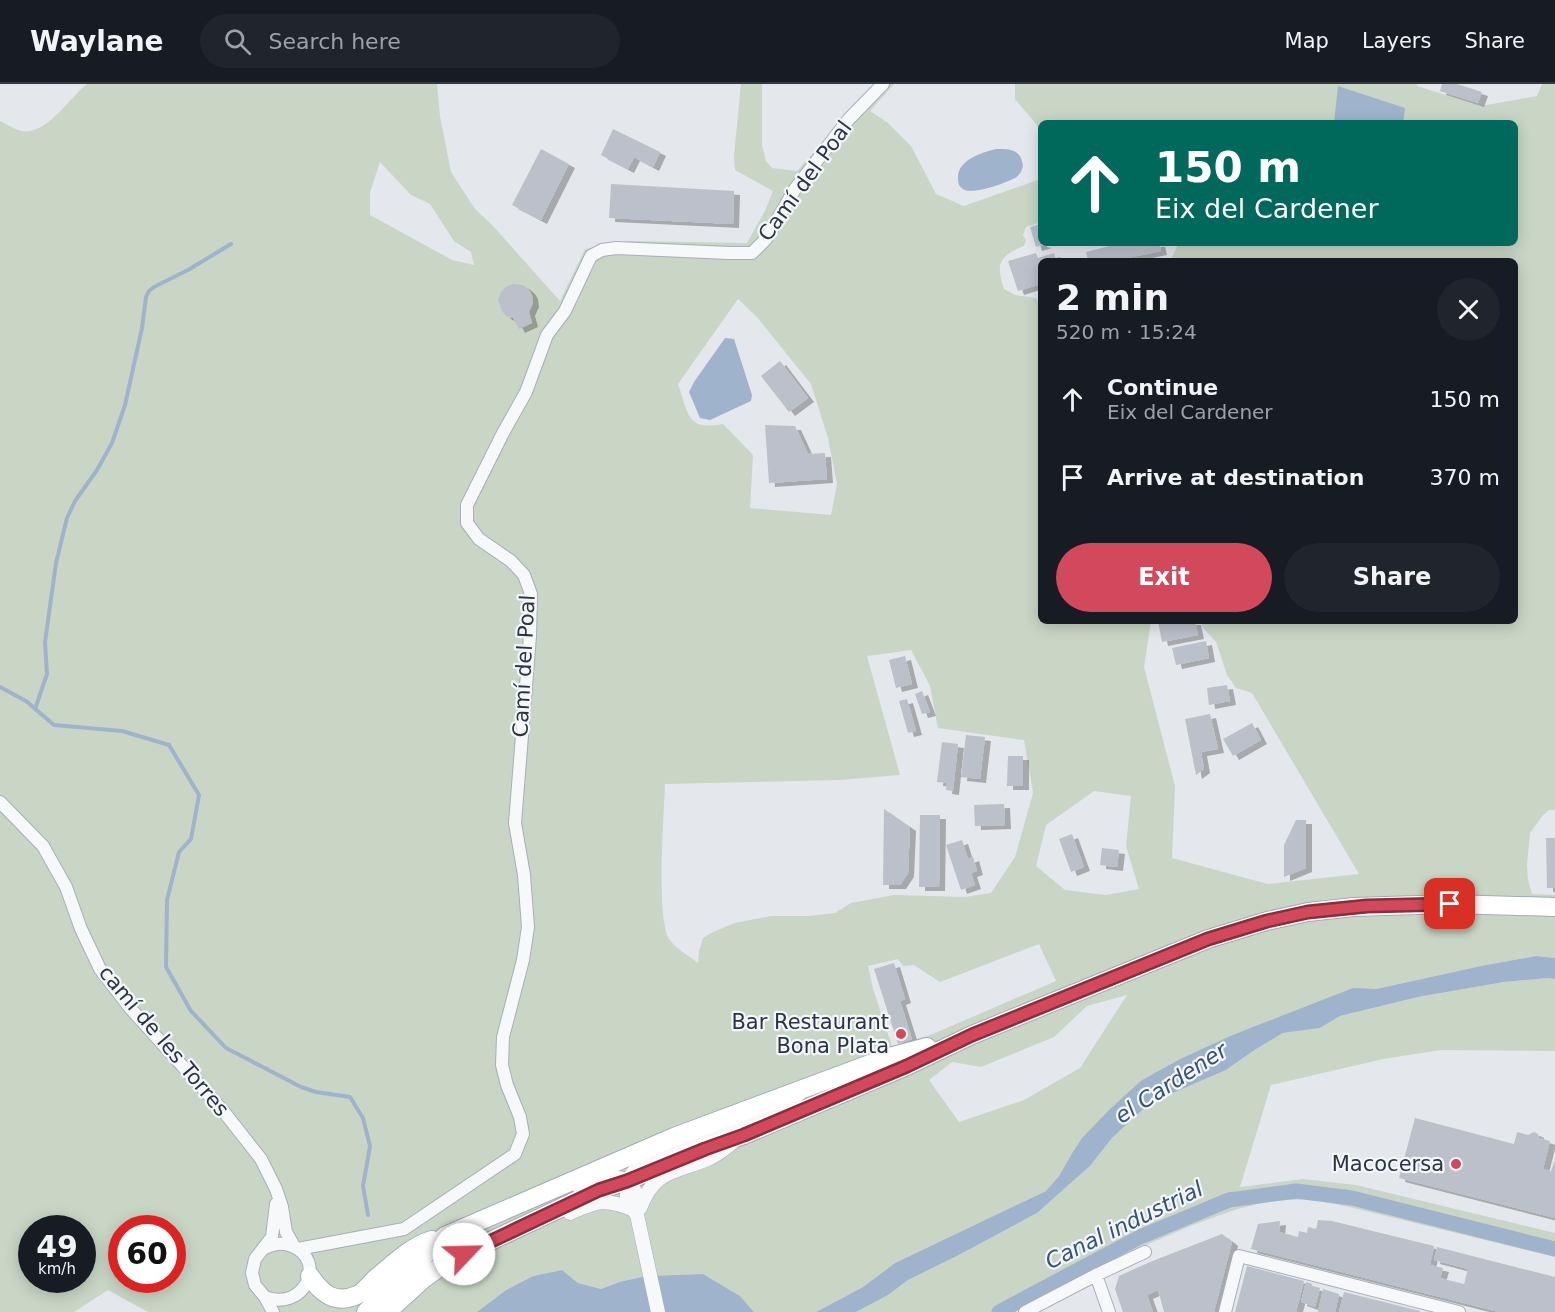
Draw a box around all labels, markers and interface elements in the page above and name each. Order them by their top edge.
search box [200,14,620,68]
text: Waylane [30,25,164,58]
icon: search [221,25,254,58]
text: Search here [269,29,401,54]
text: Map [1285,29,1329,53]
text: Layers [1362,29,1431,53]
text: Share [1464,29,1525,53]
street label: Camí del Poal [753,116,857,246]
text: 150 m [1155,143,1301,192]
icon: ahead [1056,144,1134,222]
text: Eix del Cardener [1155,193,1379,224]
text: 2 min [1056,277,1169,318]
button: close [1437,278,1500,341]
text: 520 m · 15:24 [1056,320,1197,344]
text: Continue [1107,375,1218,400]
icon: ahead [1056,383,1089,416]
text: 150 m [1430,387,1500,412]
text: Eix del Cardener [1107,400,1273,424]
icon: arrive [1056,461,1089,494]
text: Arrive at destination [1107,465,1364,490]
text: 370 m [1430,465,1500,490]
button: Exit [1056,543,1272,612]
button: Share [1284,543,1500,612]
street label: Camí del Poal [508,594,540,738]
pin [1424,878,1475,929]
icon: arrive [1433,887,1466,920]
street label: camí de les Torres [94,961,234,1121]
place label: Bar Restaurant Bona Plata [731,1010,889,1058]
marker: Bar Restaurant Bona Plata [894,1027,908,1041]
water label: el Cardener [1110,1036,1233,1128]
place label: Macocersa [1332,1152,1444,1176]
marker: Macocersa [1449,1157,1463,1171]
water label: Canal industrial [1041,1176,1207,1274]
speed limit sign: 60 [108,1215,186,1293]
position arrow [432,1222,496,1286]
text: 49 [36,1229,78,1264]
text: km/h [38,1260,76,1278]

